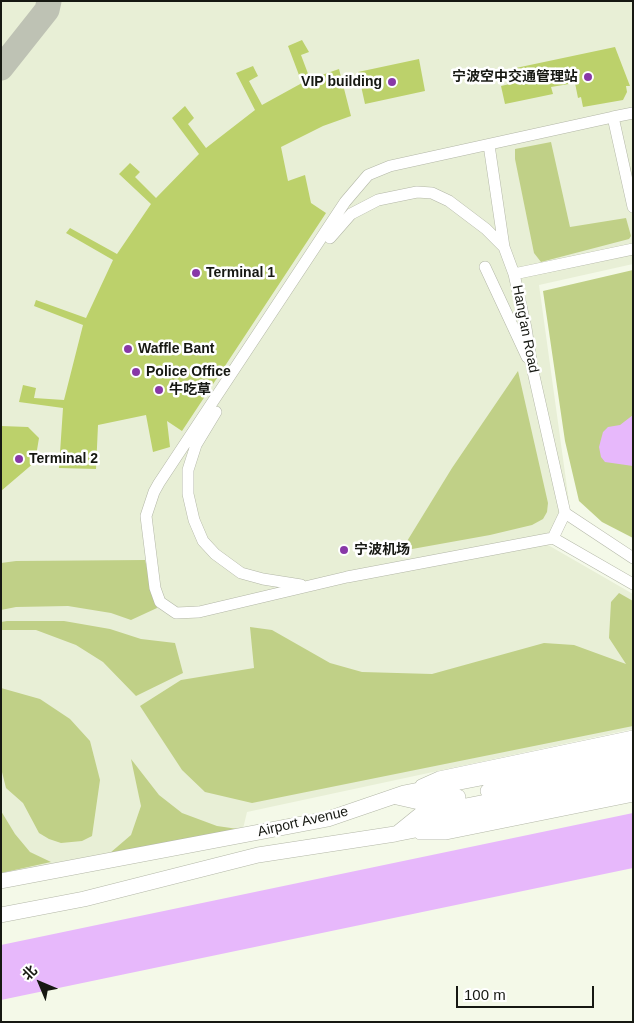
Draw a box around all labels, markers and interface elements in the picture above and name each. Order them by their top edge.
place label: 宁波空中交通管理站 [452,69,578,85]
marker: 宁波空中交通管理站 [582,71,594,83]
place label: VIP building [301,74,382,90]
marker: VIP building [386,76,398,88]
place label: Terminal 1 [206,265,275,281]
marker: Terminal 1 [190,267,202,279]
street label: Hang'an Road [508,284,542,374]
place label: Waffle Bant [138,341,214,357]
marker: Waffle Bant [122,343,134,355]
place label: Police Office [146,364,231,380]
marker: Police Office [130,366,142,378]
place label: 牛吃草 [169,382,211,398]
marker: 牛吃草 [153,384,165,396]
place label: Terminal 2 [29,451,98,467]
marker: Terminal 2 [13,453,25,465]
place label: 宁波机场 [354,542,410,558]
marker: 宁波机场 [338,544,350,556]
street label: Airport Avenue [256,803,350,841]
north arrow [15,958,65,1008]
text: 北 [19,962,40,983]
scale bar [459,976,596,1008]
text: 100 m [464,986,506,1003]

